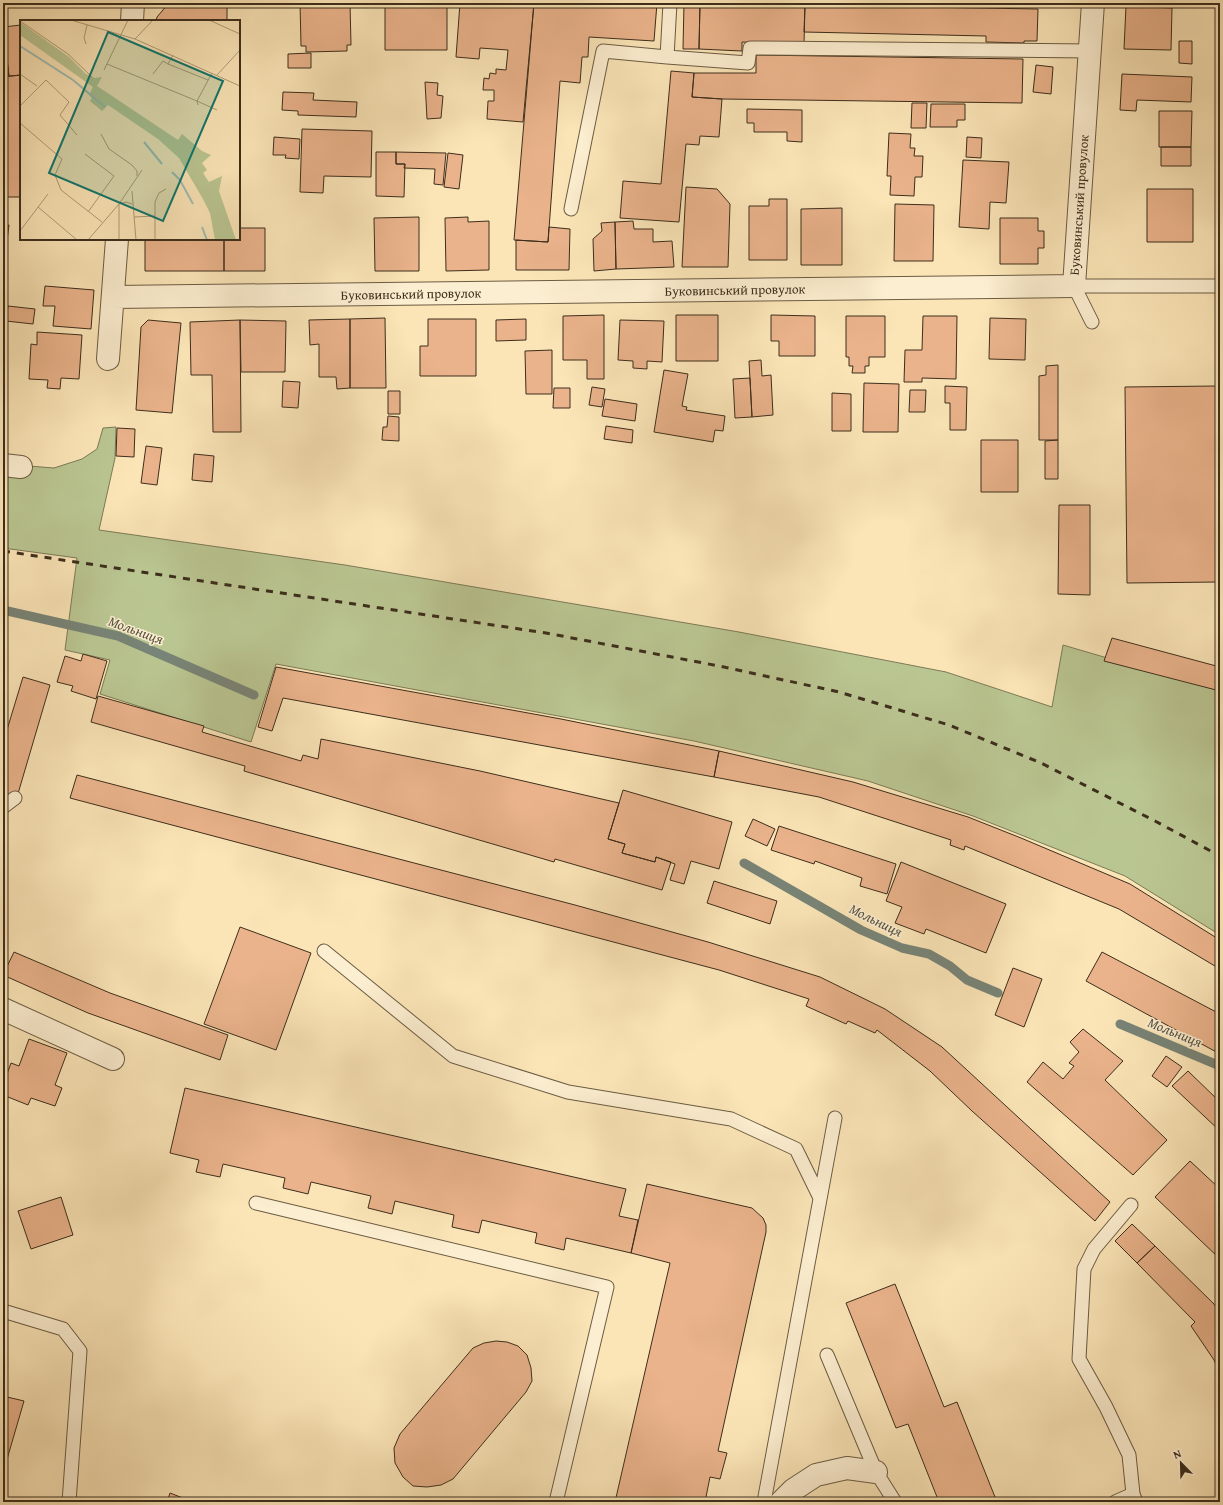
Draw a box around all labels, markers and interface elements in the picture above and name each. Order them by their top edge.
inset map [20,20,240,240]
street label: Буковинський провулок [1065,134,1093,276]
street label: Буковинський провулок [665,279,806,301]
street label: Буковинський провулок [341,283,482,305]
water label: Мольниця [106,611,166,649]
water label: Мольниця [846,899,906,942]
water label: Мольниця [1145,1012,1205,1052]
north arrow [1161,1443,1201,1483]
text: N [1171,1445,1184,1463]

